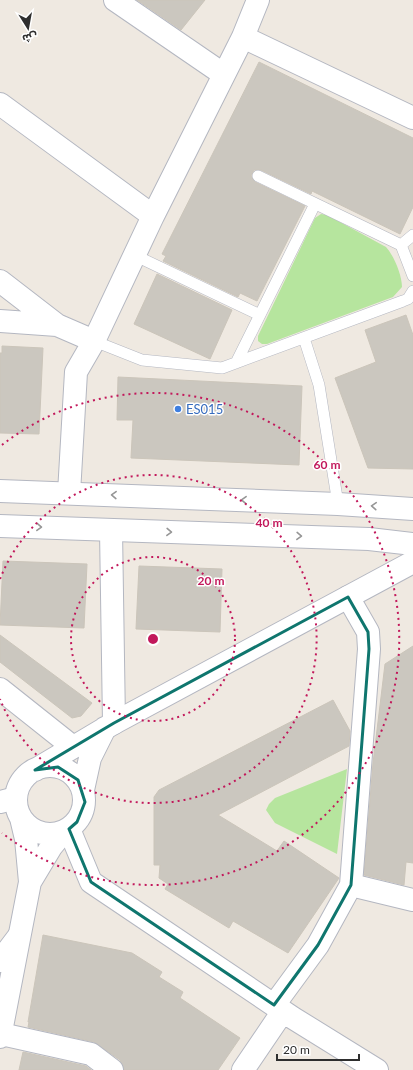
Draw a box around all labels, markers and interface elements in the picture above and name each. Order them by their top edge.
north arrow [8,8,48,48]
text: ش [21,30,39,46]
place label: ES015 [186,401,223,417]
marker: ES015 [173,404,183,414]
text: 60 m [314,457,340,472]
one-way arrow [111,491,117,499]
one-way arrow [241,496,247,504]
one-way arrow [371,502,377,511]
text: 40 m [256,515,282,530]
one-way arrow [36,523,42,531]
one-way arrow [166,527,172,536]
one-way arrow [296,532,302,541]
text: 20 m [198,573,224,588]
centre of rings [146,632,160,646]
scale bar [277,1036,359,1062]
text: 20 m [283,1042,310,1057]

